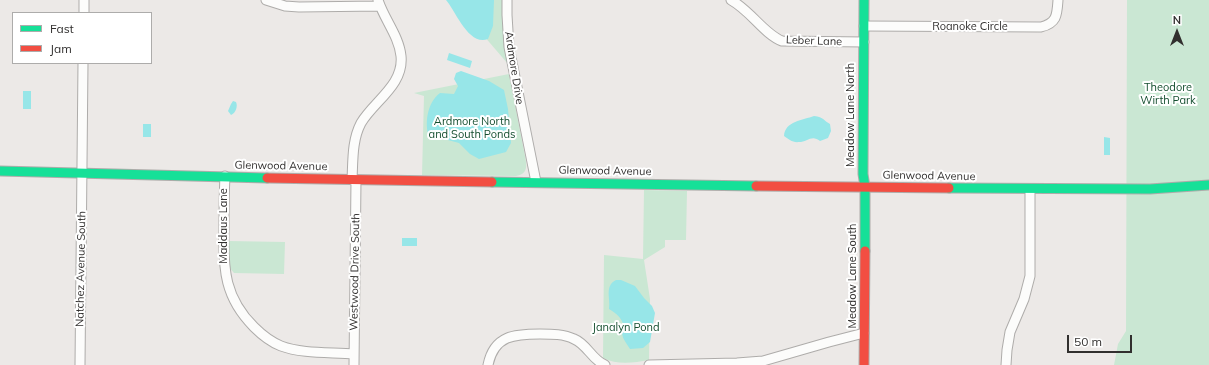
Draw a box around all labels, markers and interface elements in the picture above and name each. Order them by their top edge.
legend [12,12,152,64]
north arrow [1157,12,1197,52]
text: N [1173,13,1181,27]
street label: Roanoke Circle [932,20,1008,34]
text: Fast [50,21,74,36]
street label: Ardmore Drive [502,30,526,106]
street label: Leber Lane [786,33,842,49]
text: Jam [50,41,72,56]
street label: Meadow Lane North [844,63,858,167]
park label: Theodore Wirth Park [1140,81,1196,107]
park label: Ardmore North and South Ponds [429,115,515,141]
street label: Glenwood Avenue [234,159,328,173]
street label: Glenwood Avenue [558,164,652,178]
street label: Glenwood Avenue [882,169,976,183]
street label: Maddaus Lane [217,188,231,264]
street label: Natchez Avenue South [73,211,89,327]
street label: Westwood Drive South [347,213,363,331]
street label: Meadow Lane South [846,224,860,328]
park label: Janalyn Pond [592,321,660,335]
scale bar [1069,327,1134,353]
text: 50 m [1074,334,1102,349]

